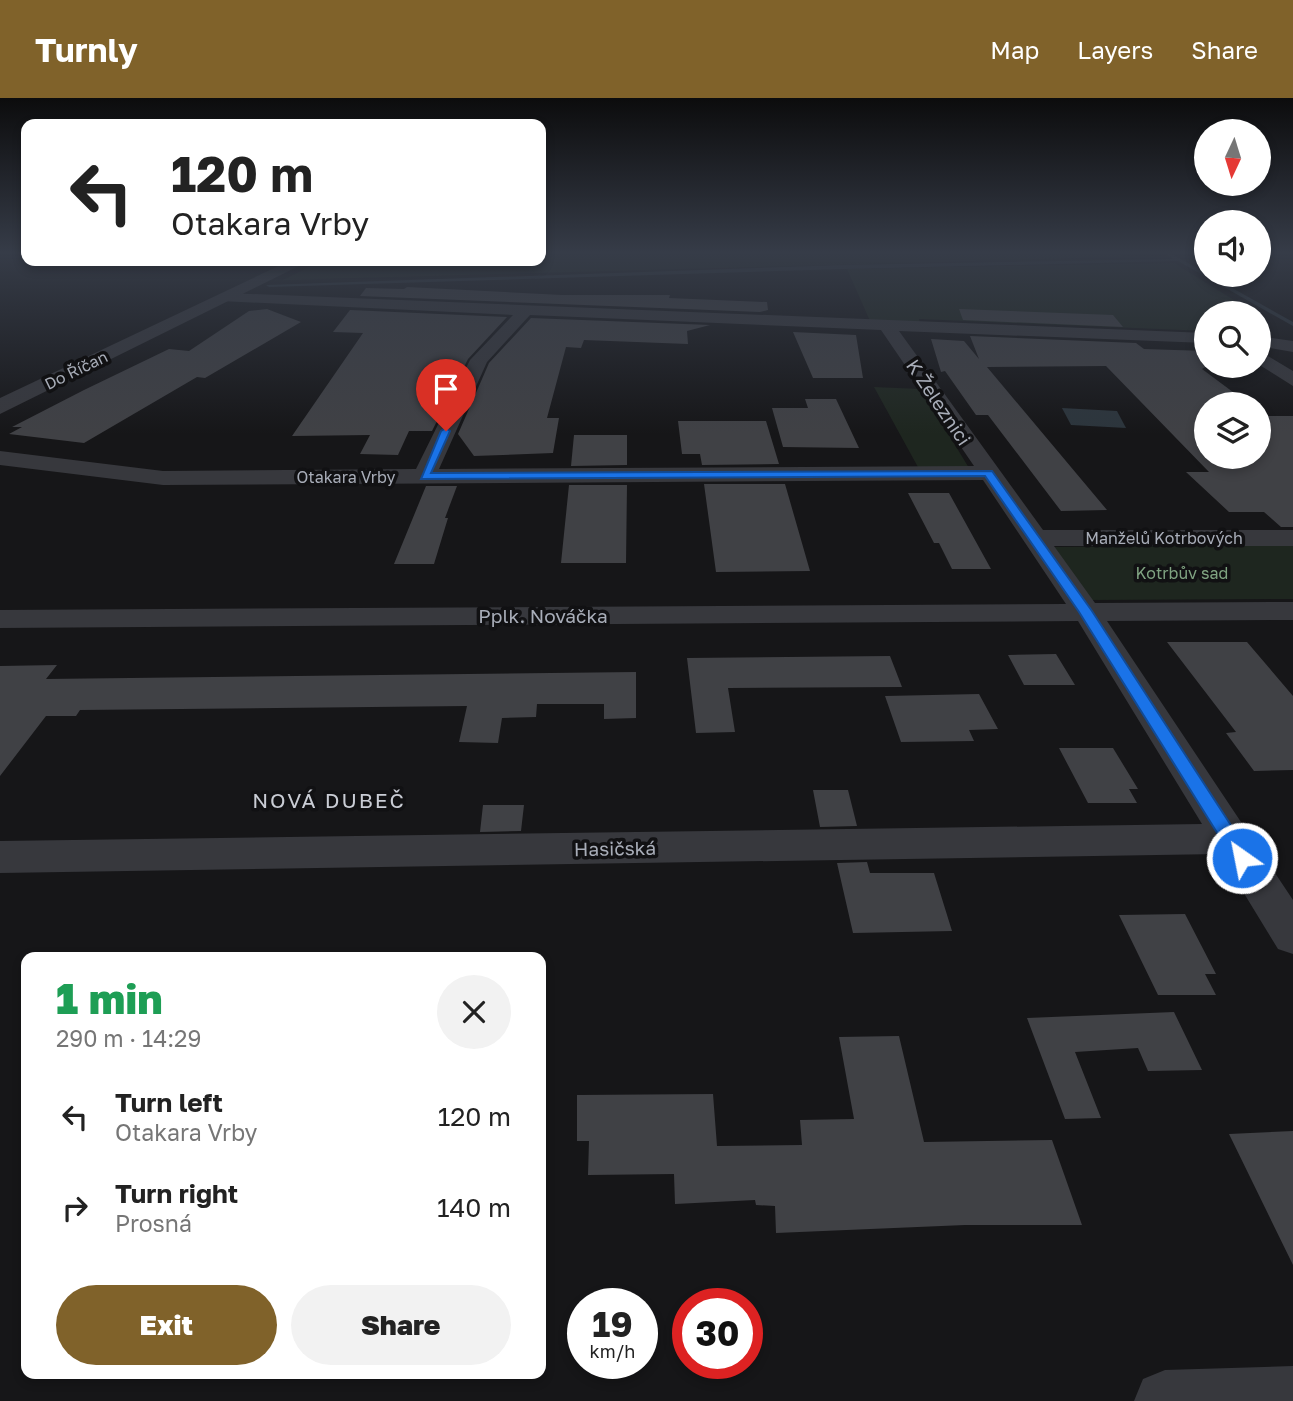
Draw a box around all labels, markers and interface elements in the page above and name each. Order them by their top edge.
text: Turnly [35,30,138,69]
text: Map [990,35,1039,64]
text: Layers [1077,35,1153,64]
text: Share [1191,35,1258,64]
north arrow [1194,119,1270,196]
map controls [1194,119,1271,469]
text: 120 m [171,144,313,203]
icon: left [56,147,147,238]
text: Otakara Vrby [171,204,369,242]
button: sound [1194,210,1271,287]
button: search [1194,301,1271,378]
street label: Do Říčan [41,346,111,394]
street label: K Železnici [902,355,976,449]
pin [416,359,476,431]
icon: arrive [427,370,465,408]
button: layers [1194,392,1271,469]
street label: Otakara Vrby [296,467,396,487]
street label: Manželů Kotrbových [1085,528,1243,548]
park label: Kotrbův sad [1136,563,1228,583]
street label: Pplk. Nováčka [478,604,608,627]
district label: NOVÁ DUBEČ [252,787,406,813]
position arrow [1205,821,1279,895]
street label: Hasičská [574,836,656,860]
text: 1 min [56,973,163,1023]
button: close [437,975,511,1049]
text: 290 m · 14:29 [56,1024,201,1052]
text: Turn left [115,1087,223,1118]
icon: left [56,1098,94,1136]
text: 120 m [438,1101,511,1132]
text: Otakara Vrby [115,1118,258,1146]
text: Turn right [115,1178,238,1209]
icon: right [56,1189,94,1227]
text: 140 m [437,1192,511,1223]
text: Prosná [115,1209,192,1237]
button: Exit [56,1285,277,1365]
button: Share [291,1285,511,1365]
speed limit sign: 30 [672,1288,763,1379]
text: 19 [592,1303,633,1345]
text: km/h [590,1340,635,1362]

